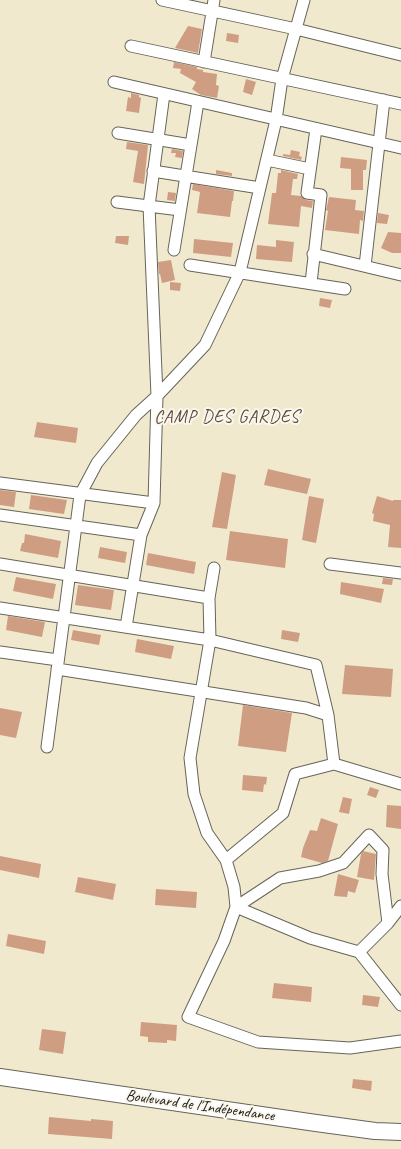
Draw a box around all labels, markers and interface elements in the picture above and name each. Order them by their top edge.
district label: CAMP DES GARDES [154,406,300,428]
street label: Boulevard de l'Indépendance [124,1086,276,1126]

